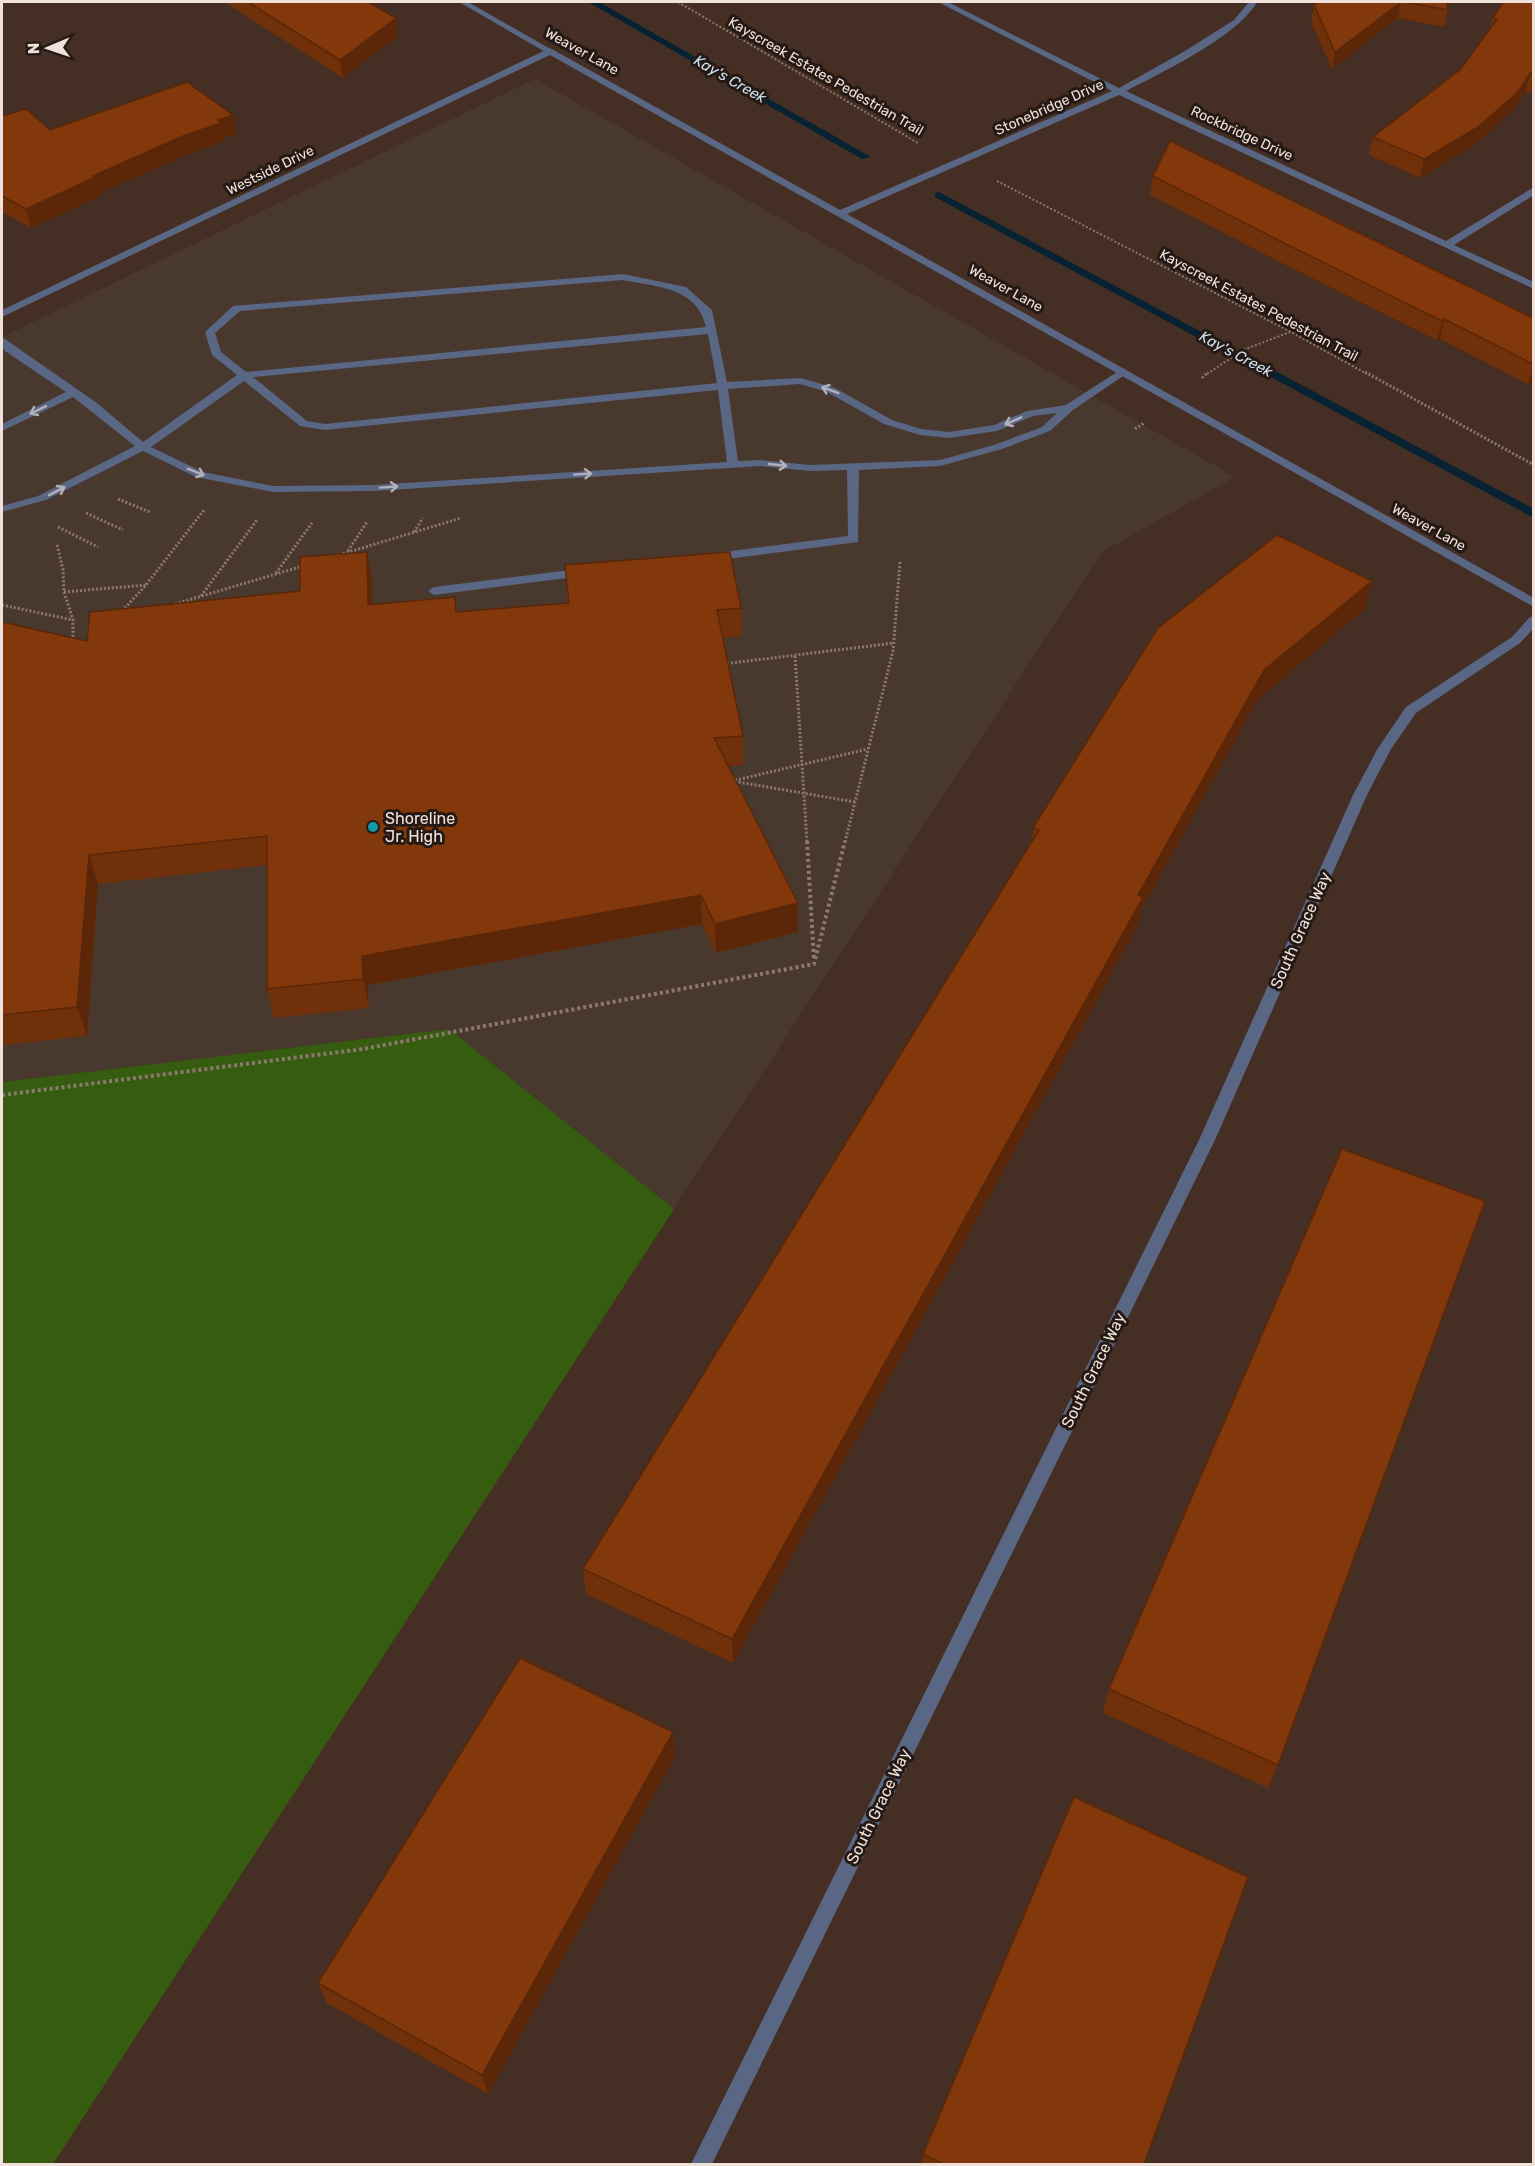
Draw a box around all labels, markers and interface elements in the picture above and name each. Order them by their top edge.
street label: Kayscreek Estates Pedestrian Trail [725,13,926,139]
north arrow [18,18,78,78]
street label: Weaver Lane [542,24,622,79]
text: N [24,42,43,55]
water label: Kay's Creek [691,51,770,107]
street label: Stonebridge Drive [992,76,1106,139]
street label: Rockbridge Drive [1188,102,1296,165]
street label: Westside Drive [224,142,317,199]
street label: Kayscreek Estates Pedestrian Trail [1157,246,1361,365]
street label: Weaver Lane [966,261,1046,316]
water label: Kay's Creek [1196,327,1276,381]
one-way arrow [821,384,839,395]
one-way arrow [29,404,47,416]
one-way arrow [1004,416,1022,427]
one-way arrow [767,459,787,470]
one-way arrow [186,467,205,478]
one-way arrow [573,468,593,479]
one-way arrow [378,481,398,492]
one-way arrow [47,485,65,496]
street label: Weaver Lane [1389,500,1469,555]
place label: Shoreline Jr. High [385,809,455,846]
marker: Shoreline Jr. High [366,820,380,834]
street label: South Grace Way [1266,869,1335,992]
street label: South Grace Way [1057,1309,1130,1431]
street label: South Grace Way [842,1745,915,1867]

